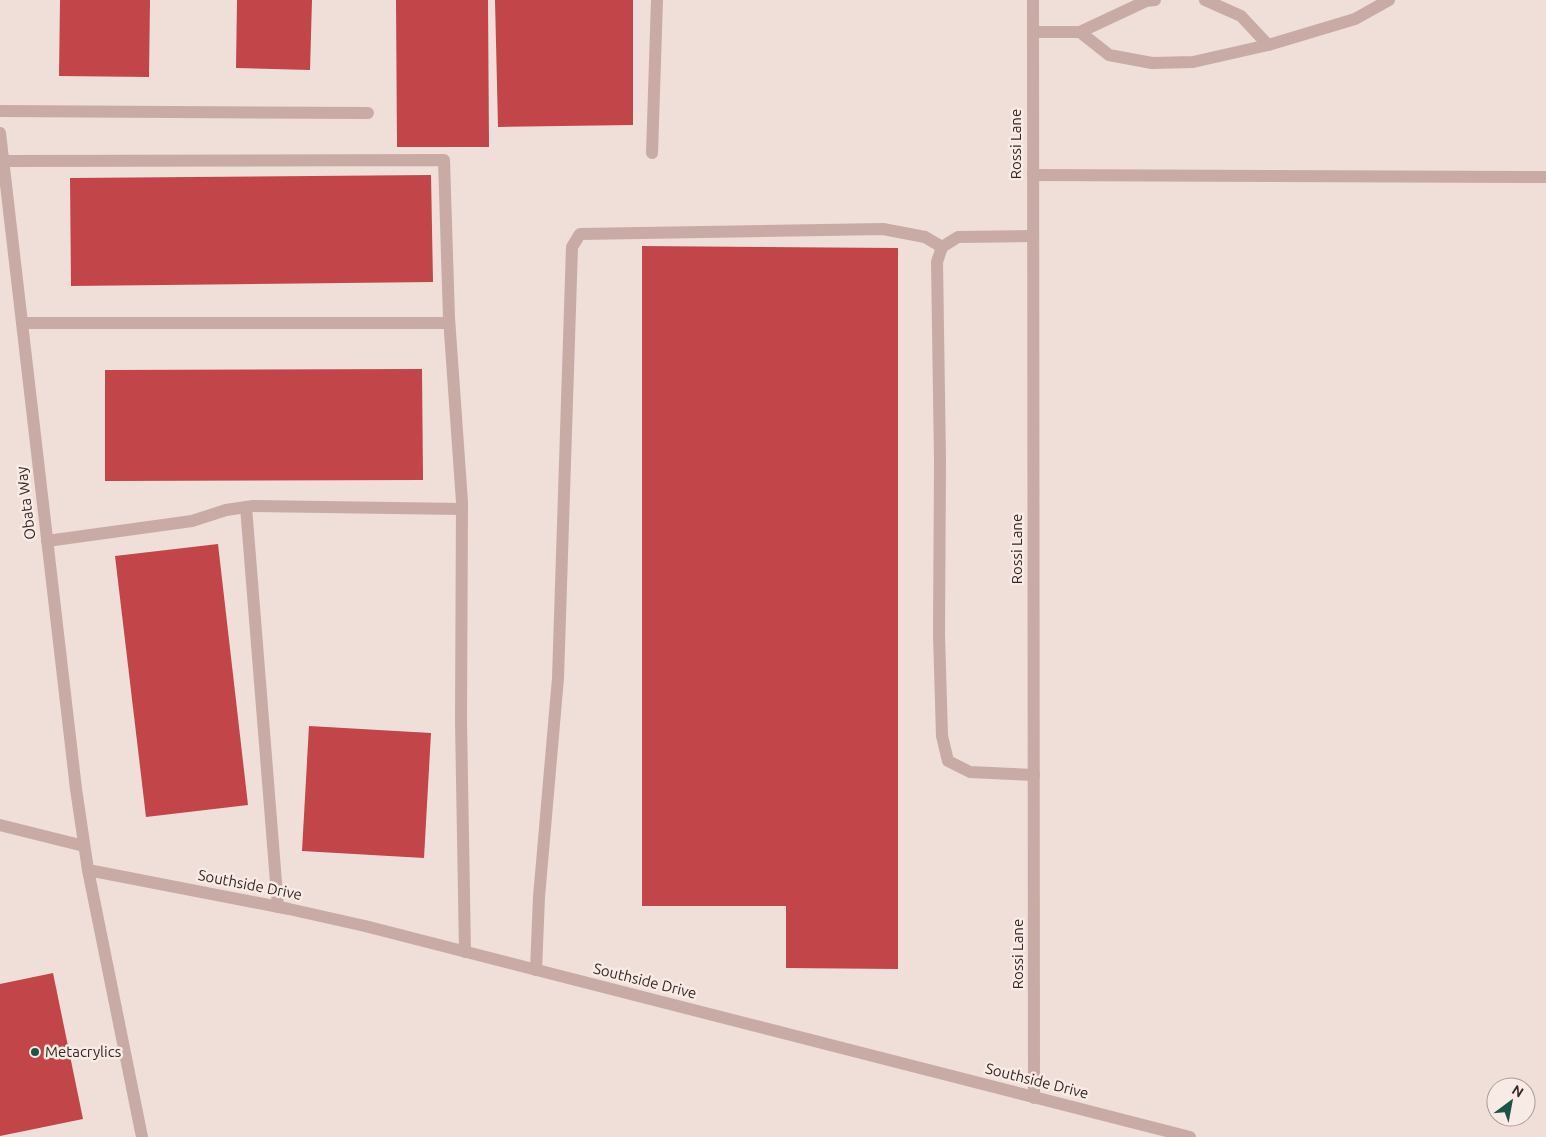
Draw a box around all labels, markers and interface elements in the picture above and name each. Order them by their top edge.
street label: Rossi Lane [1007,109,1024,179]
street label: Obata Way [13,465,38,541]
street label: Rossi Lane [1008,514,1025,584]
street label: Southside Drive [197,866,304,903]
street label: Rossi Lane [1009,919,1026,989]
street label: Southside Drive [592,959,698,1002]
place label: Metacrylics [45,1043,121,1060]
marker: Metacrylics [29,1046,41,1058]
street label: Southside Drive [984,1059,1090,1102]
north arrow [1486,1077,1536,1127]
text: N [1509,1081,1527,1101]

